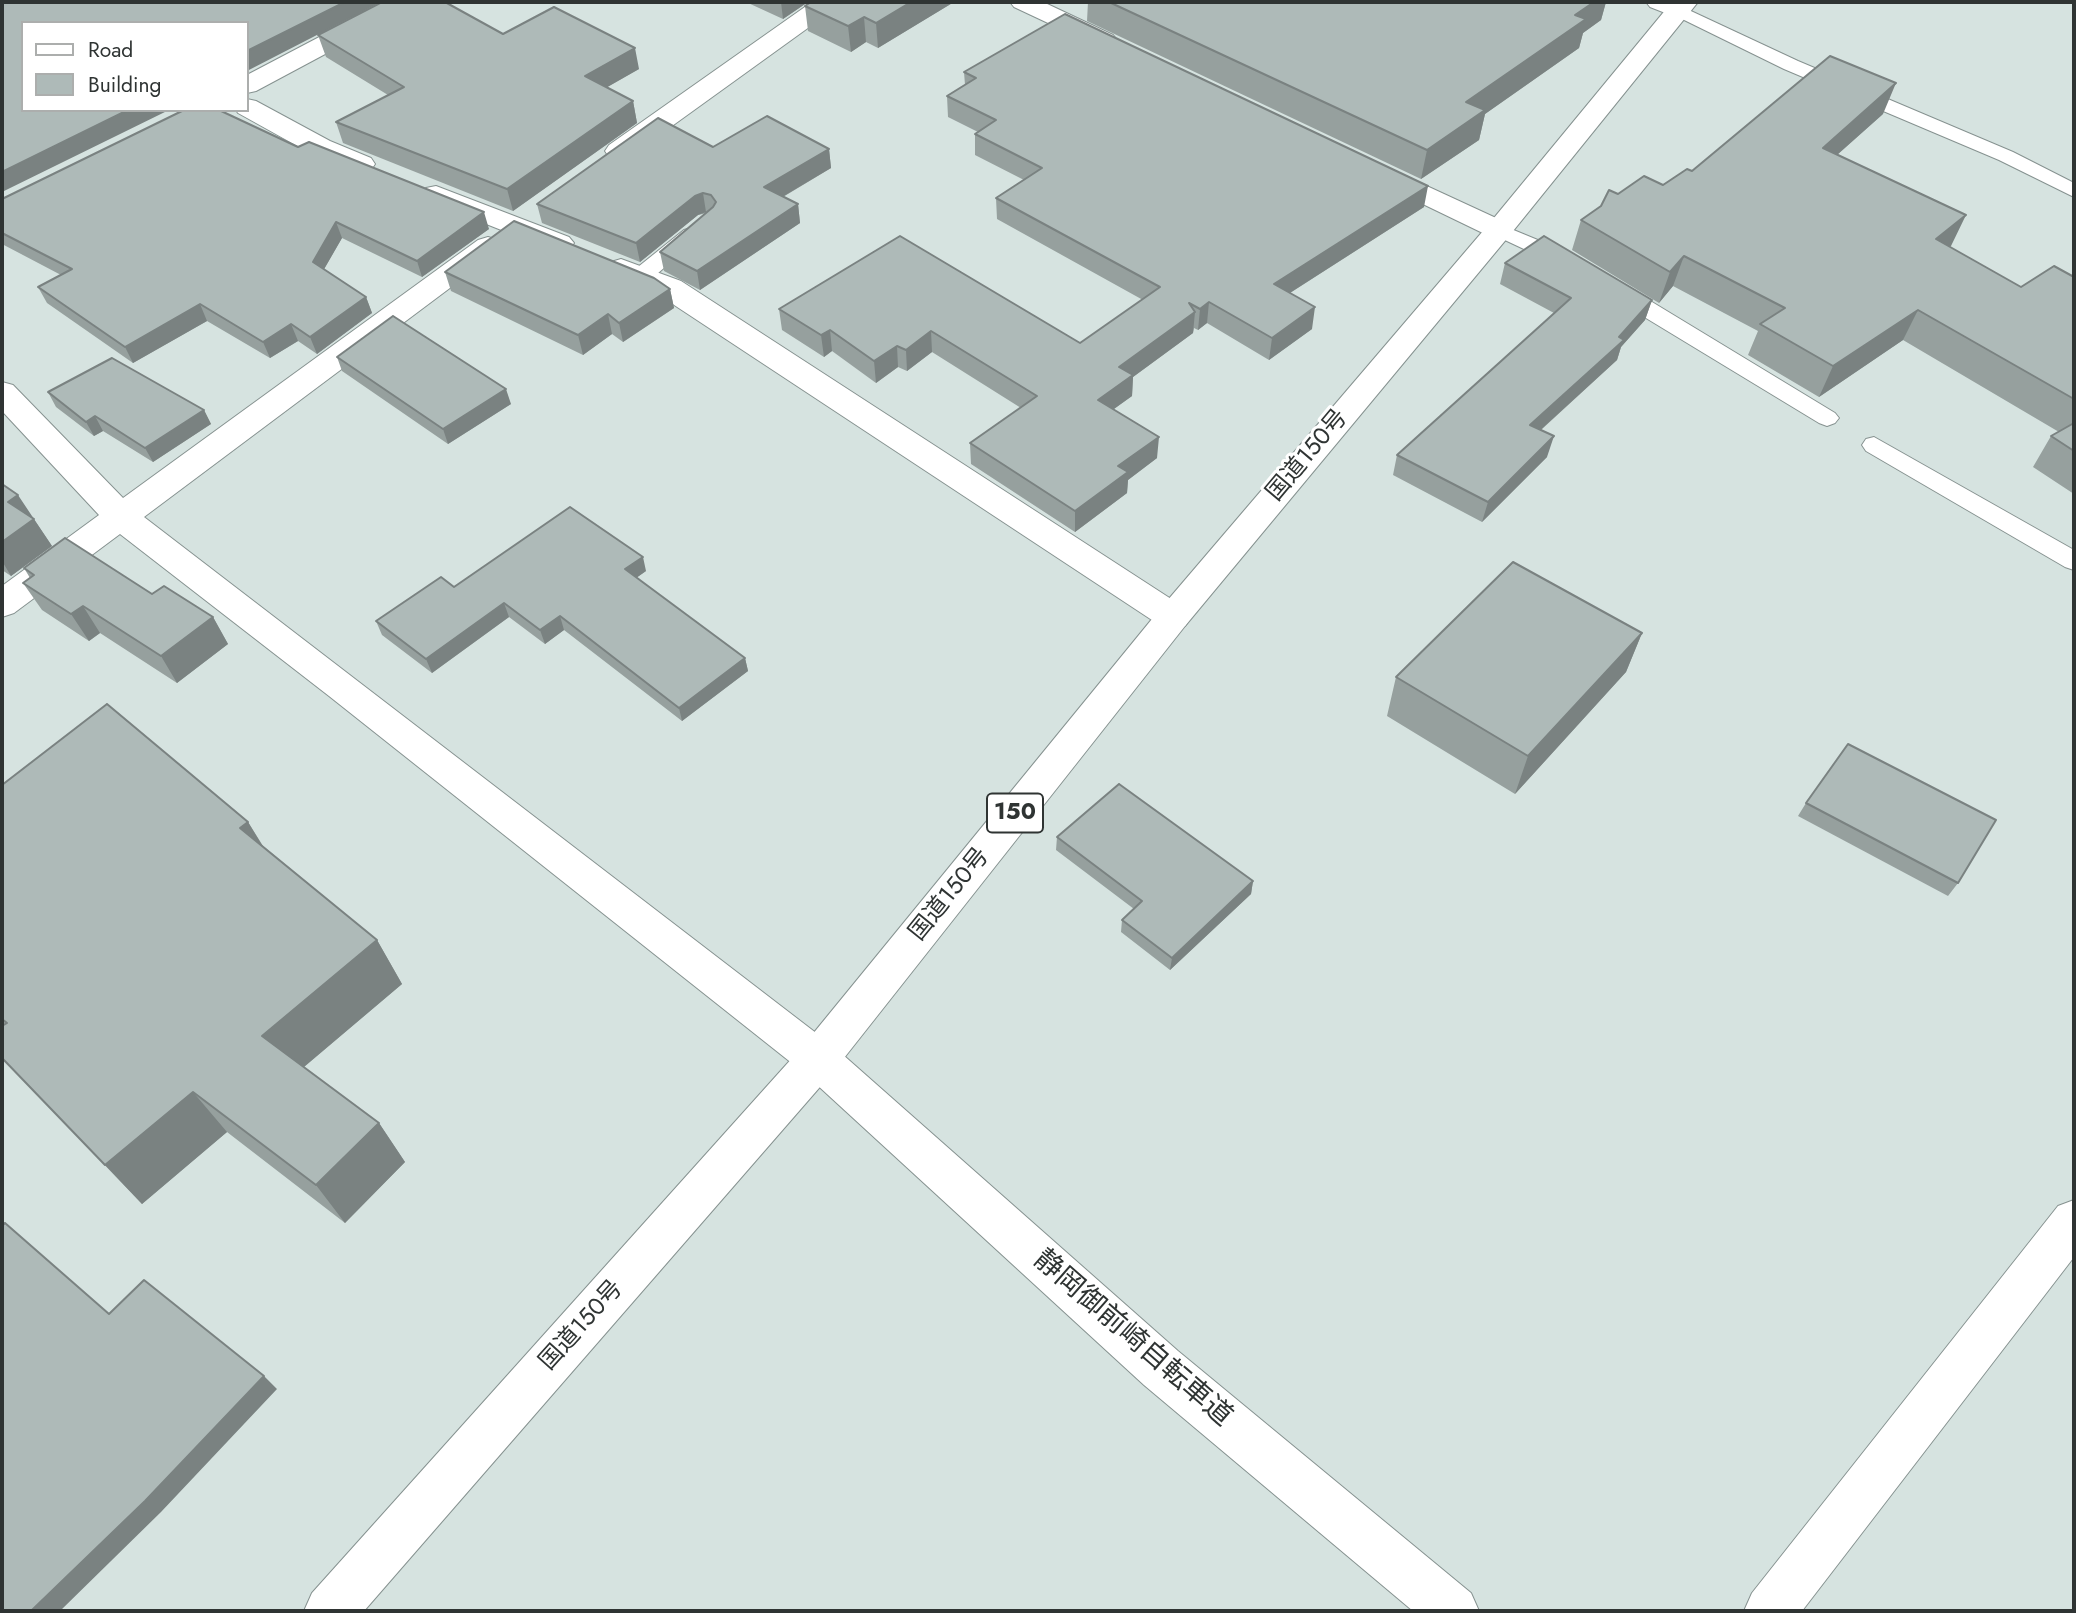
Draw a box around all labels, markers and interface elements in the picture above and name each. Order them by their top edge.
legend [21,21,248,112]
text: Road [88,35,133,65]
text: Building [88,70,161,100]
street label: 国道150号 [1261,404,1355,508]
road number: 150 [987,793,1043,832]
street label: 国道150号 [904,843,996,947]
street label: 静岡御前崎自転車道 [1026,1244,1238,1434]
street label: 国道150号 [534,1275,630,1377]

